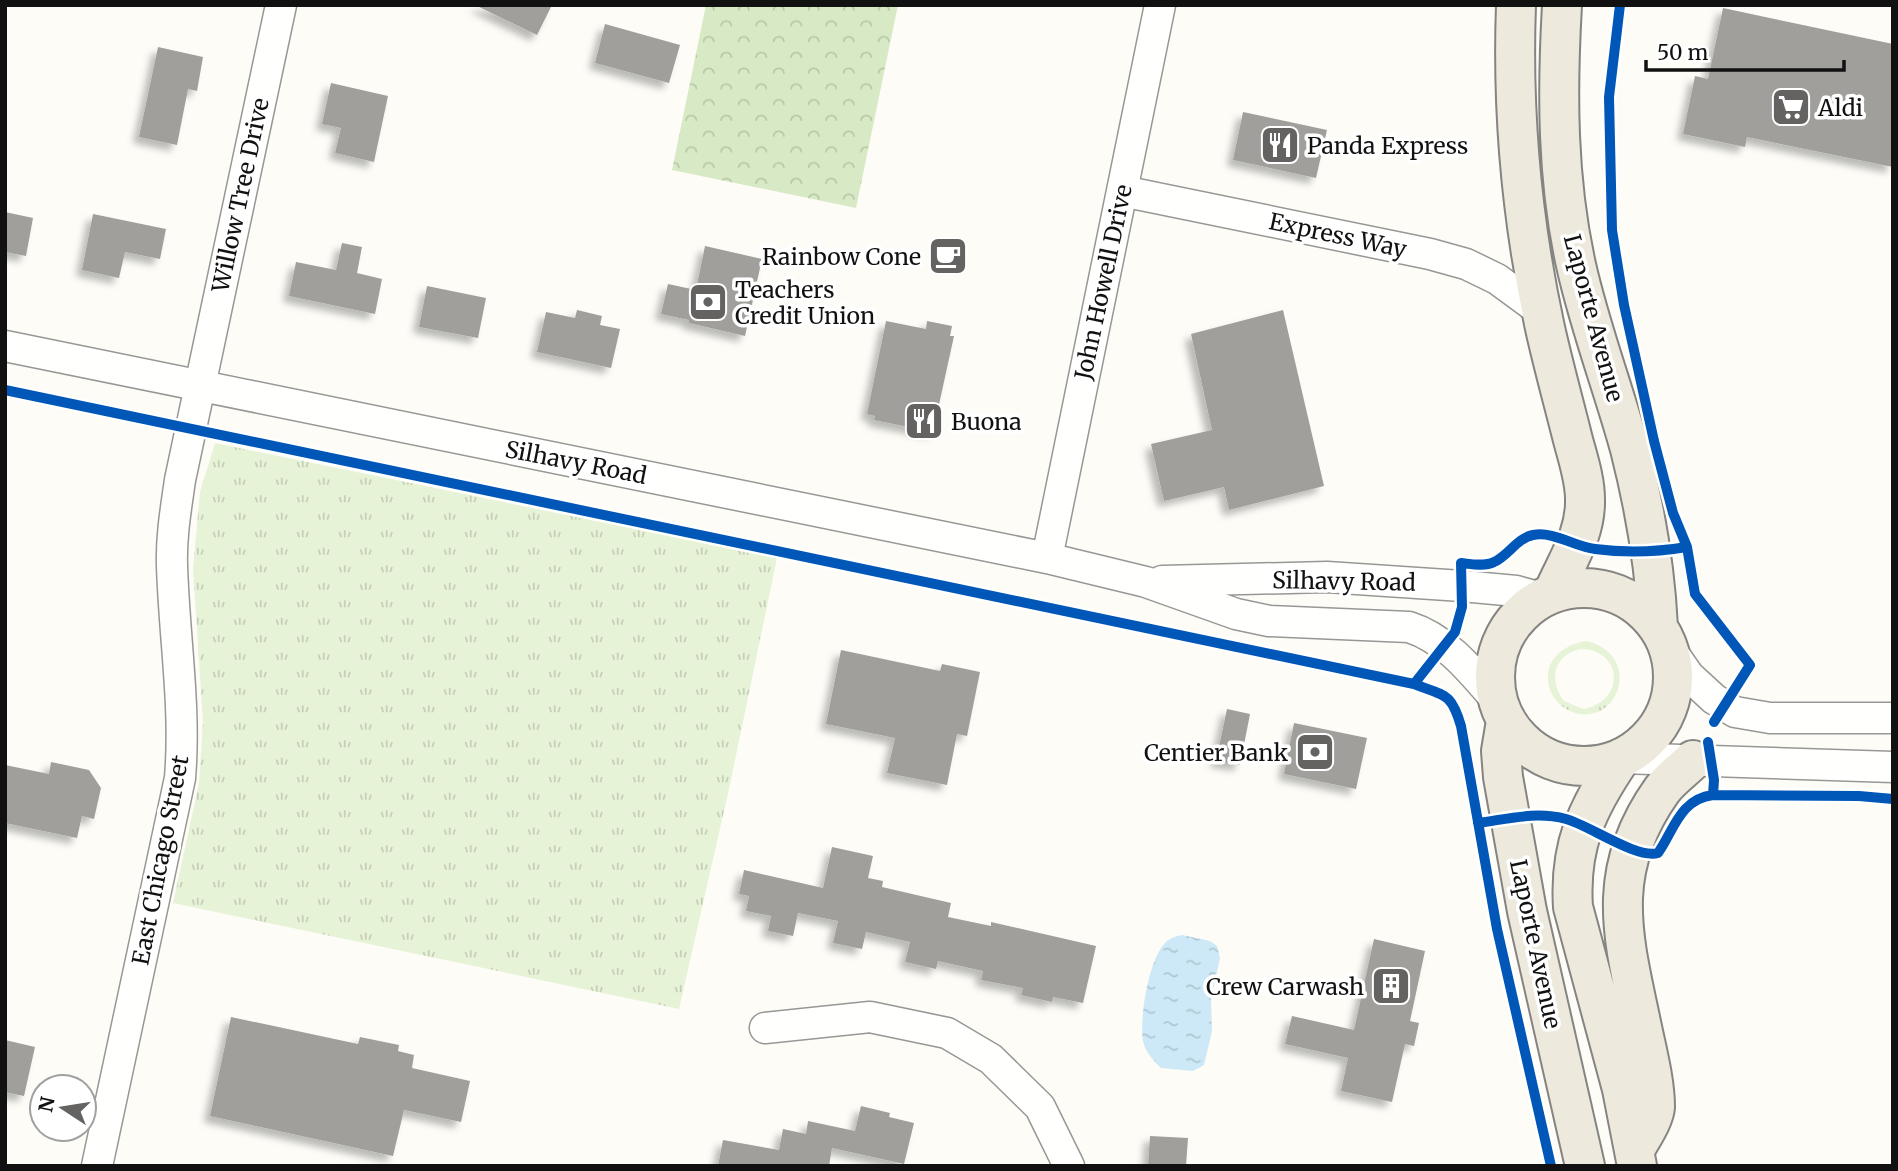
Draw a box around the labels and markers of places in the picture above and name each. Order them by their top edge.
supermarket icon: Aldi [1770,86,1812,128]
place label: Aldi [1817,93,1863,122]
restaurant icon: Panda Express [1259,124,1301,166]
place label: Panda Express [1307,131,1468,160]
cafe icon: Rainbow Cone [927,235,969,277]
place label: Rainbow Cone [762,242,921,271]
place label: Teachers Credit Union [735,275,875,330]
bank icon: Teachers Credit Union [687,281,729,323]
restaurant icon: Buona [903,400,945,442]
place label: Buona [951,407,1022,436]
bank icon: Centier Bank [1294,731,1336,773]
place label: Centier Bank [1144,738,1288,767]
building icon: Crew Carwash [1370,965,1412,1007]
place label: Crew Carwash [1206,972,1364,1001]

